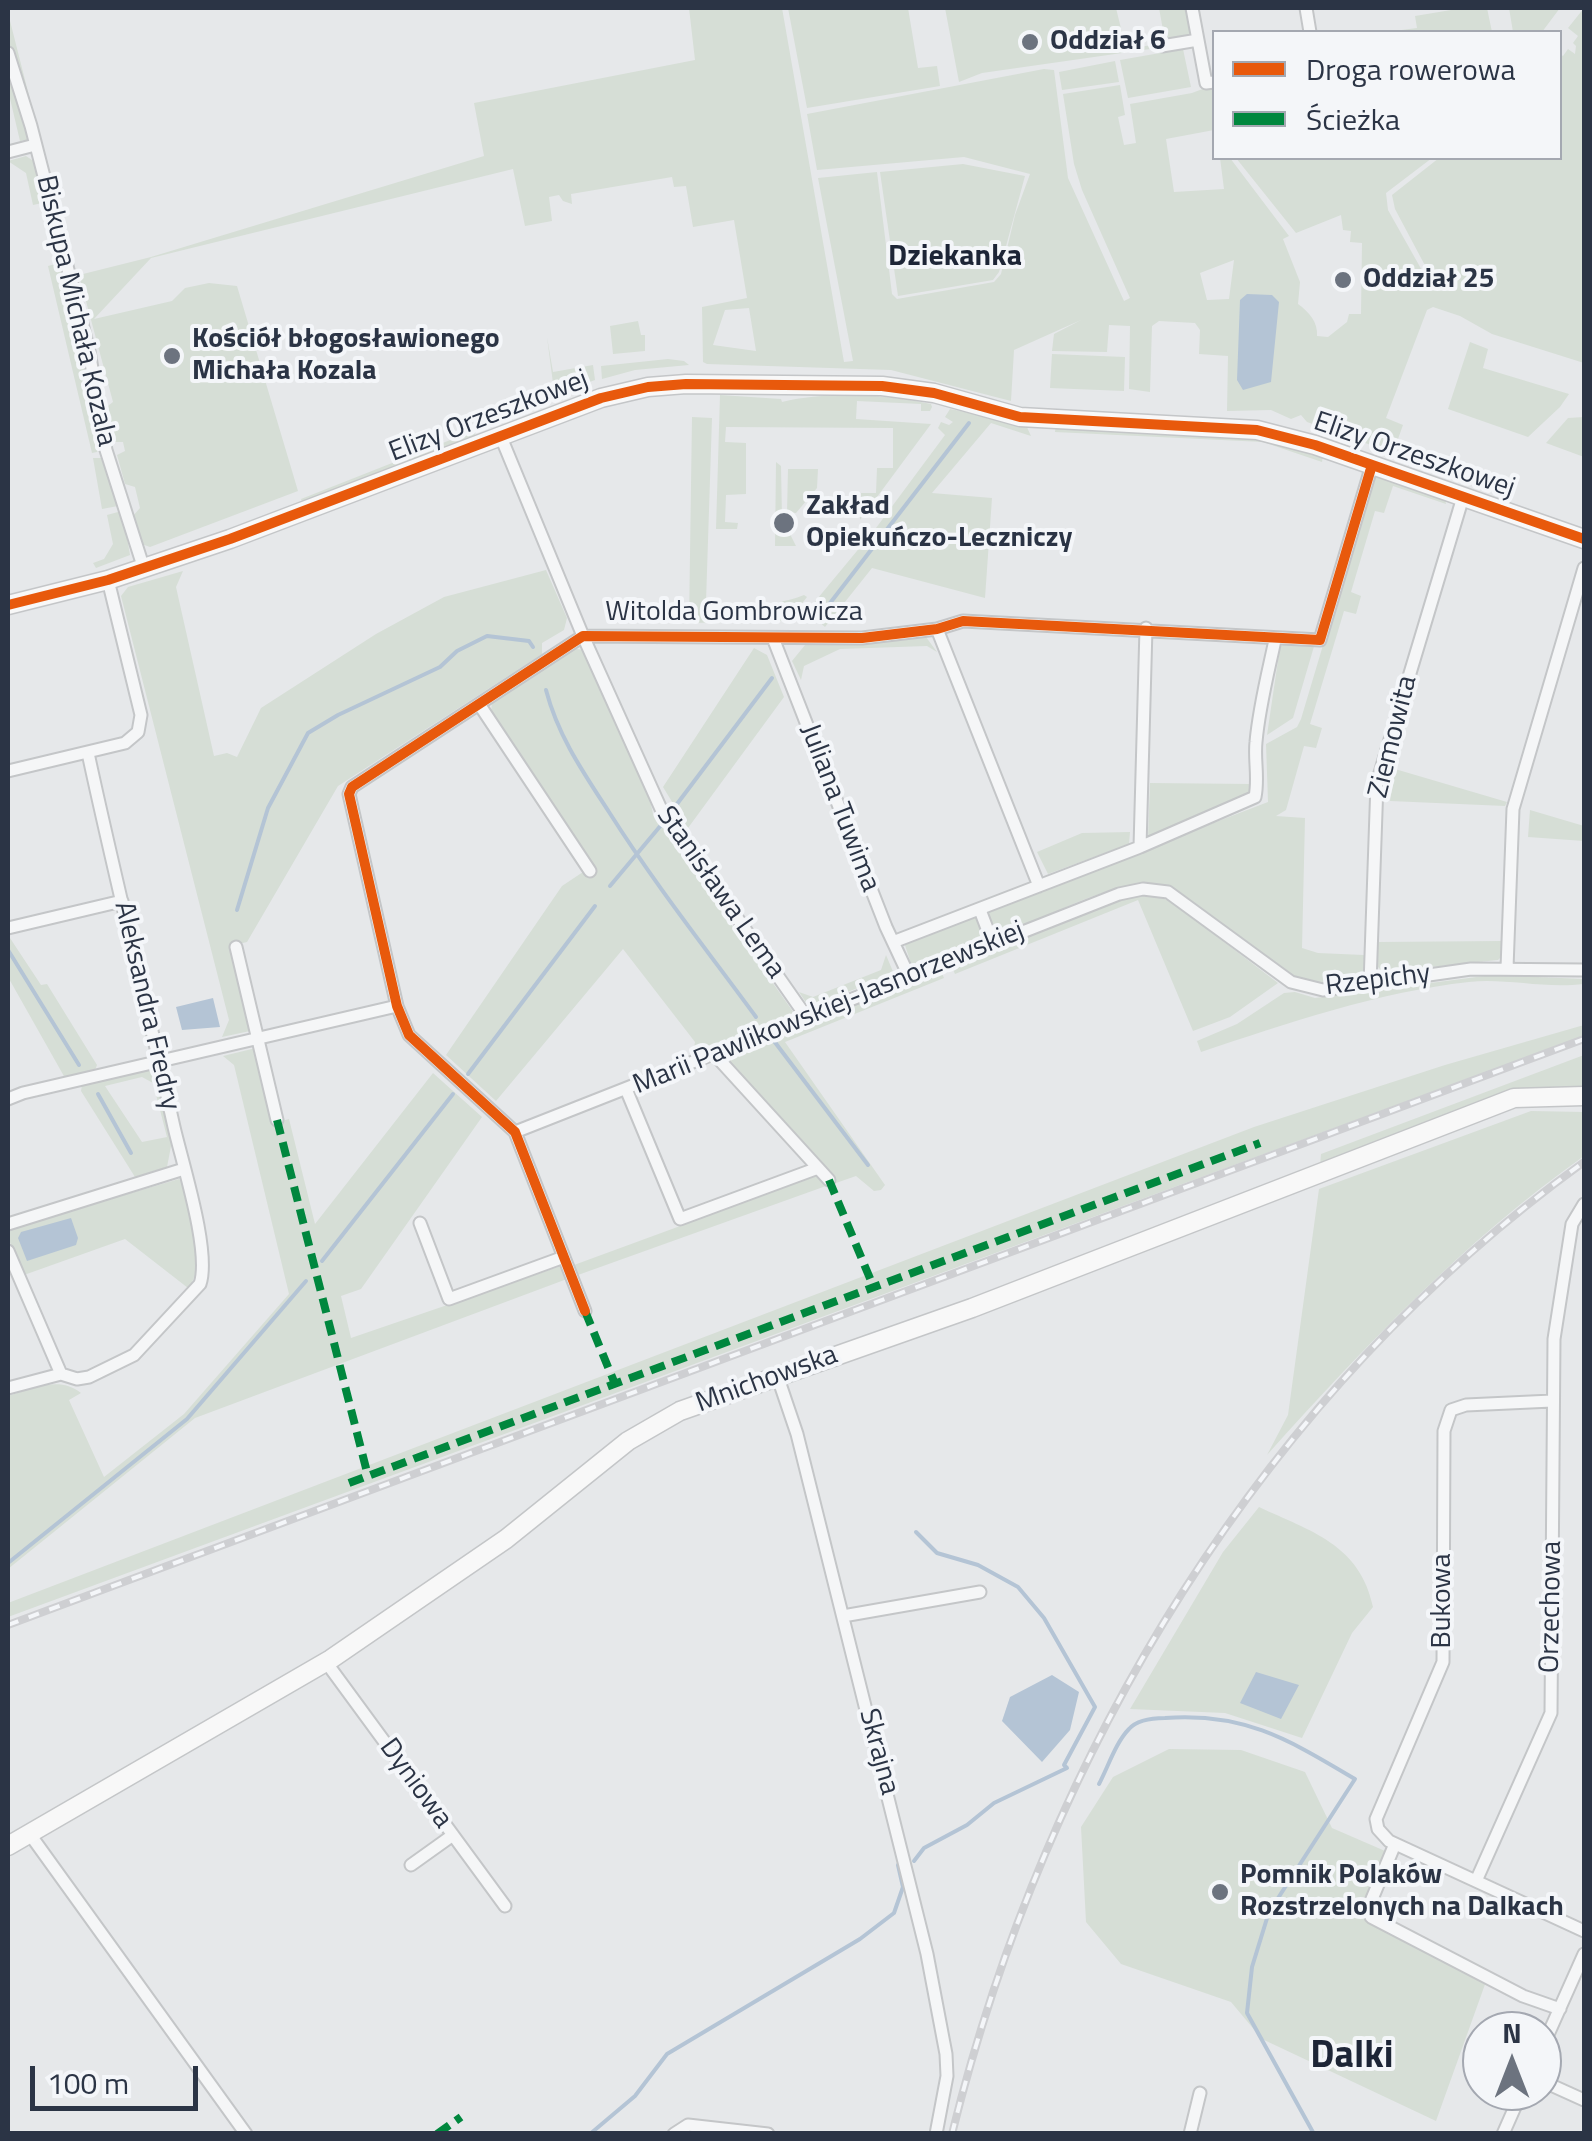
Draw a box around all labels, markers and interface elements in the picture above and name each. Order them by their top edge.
place label: Oddział 6 [1050,25,1166,59]
legend [1212,30,1562,160]
marker: Oddział 6 [1019,31,1041,53]
text: Droga rowerowa [1306,46,1515,92]
text: Ścieżka [1306,96,1400,142]
street label: Biskupa Michała Kozala [27,172,123,450]
district label: Dziekanka [888,240,1022,276]
place label: Oddział 25 [1363,263,1494,297]
marker: Oddział 25 [1332,269,1354,291]
place label: Kościół błogosławionego Michała Kozala [192,323,500,389]
marker: Kościół błogosławionego Michała Kozala [161,345,183,367]
street label: Elizy Orzeszkowej [385,364,593,470]
street label: Elizy Orzeszkowej [1309,406,1519,506]
place label: Zakład Opiekuńczo-Leczniczy [806,490,1073,556]
marker: Zakład Opiekuńczo-Leczniczy [771,510,797,536]
street label: Witolda Gombrowicza [605,596,863,630]
street label: Ziemowita [1363,672,1425,802]
street label: Juliana Tuwima [792,719,886,897]
street label: Stanisława Lema [648,801,792,985]
street label: Aleksandra Fredry [106,898,186,1114]
street label: Marii Pawlikowskiej-Jasnorzewskiej [629,915,1029,1103]
street label: Rzepichy [1324,958,1432,1004]
street label: Mnichowska [692,1339,842,1421]
street label: Orzechowa [1534,1541,1570,1673]
street label: Bukowa [1426,1553,1460,1649]
street label: Skrajna [850,1705,906,1799]
street label: Dyniowa [371,1733,459,1835]
place label: Pomnik Polaków Rozstrzelonych na Dalkach [1240,1859,1564,1925]
marker: Pomnik Polaków Rozstrzelonych na Dalkach [1209,1881,1231,1903]
north arrow [1462,2011,1562,2111]
text: N [1502,2011,1522,2054]
district label: Dalki [1310,2035,1394,2081]
scale bar [35,2046,202,2108]
text: 100 m [47,2060,129,2106]

